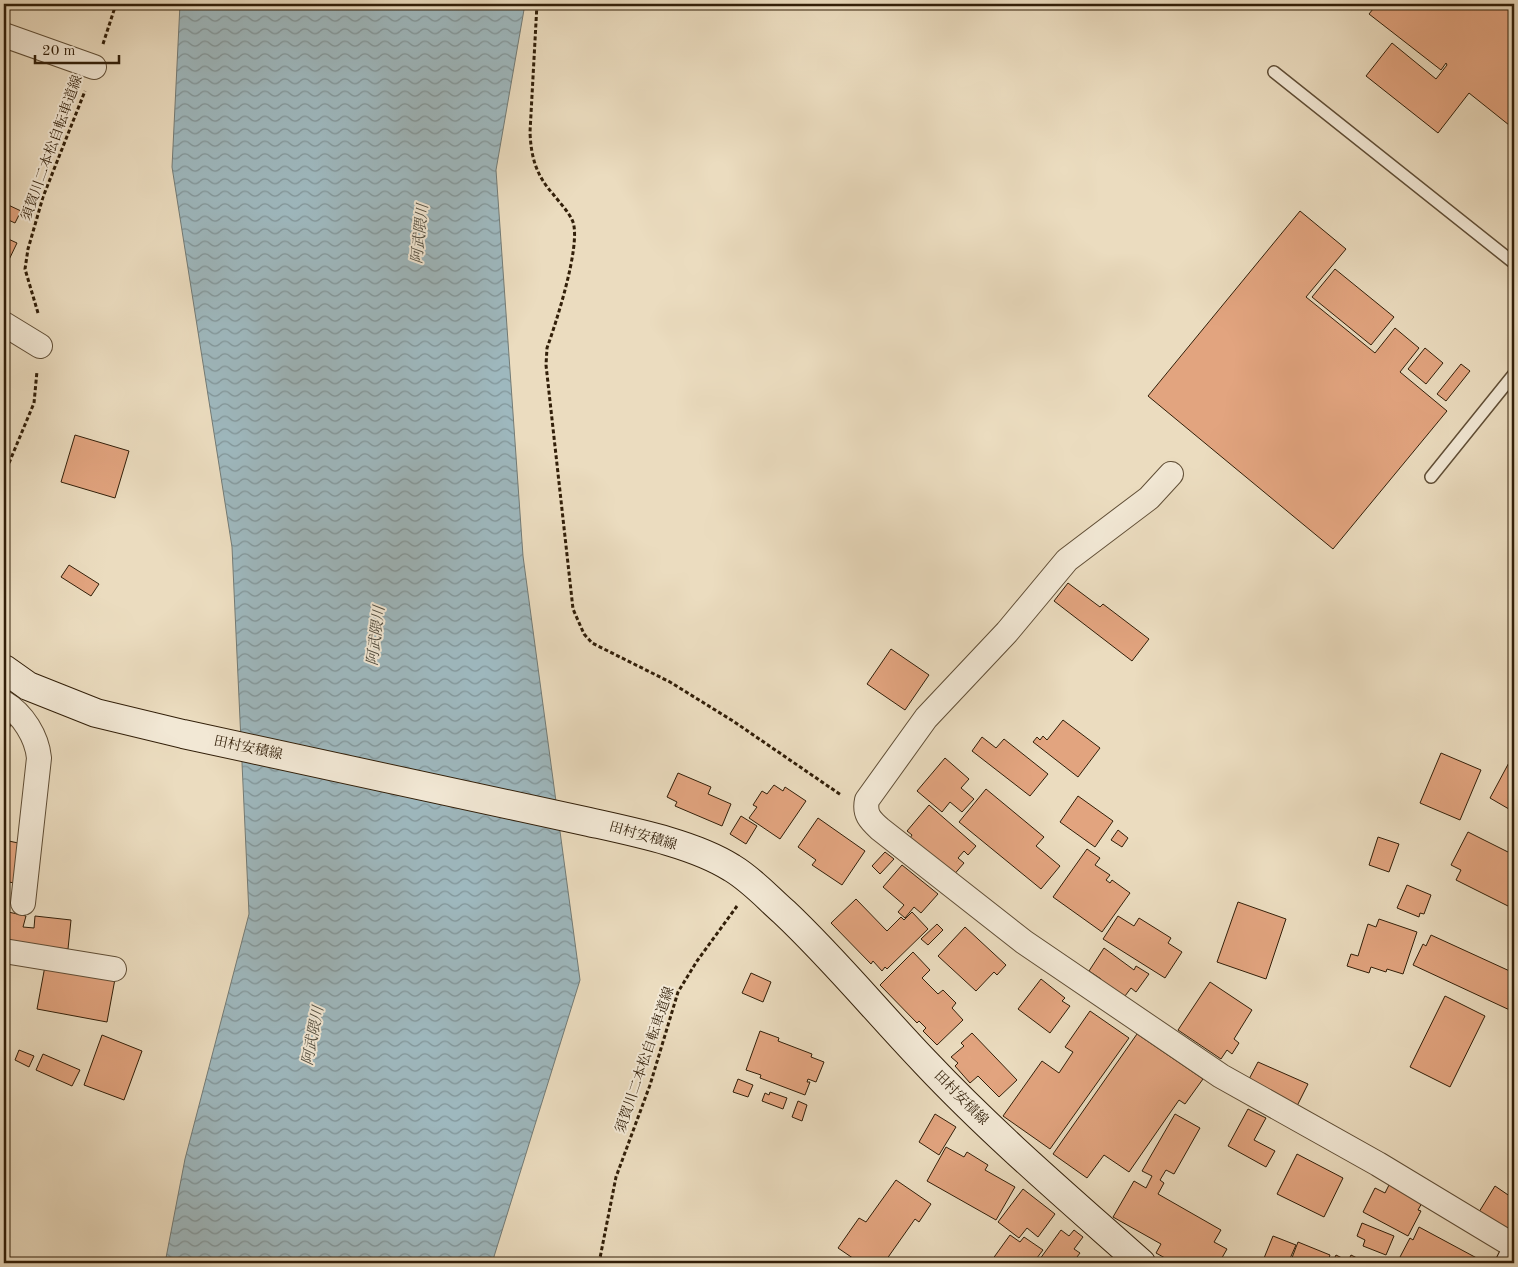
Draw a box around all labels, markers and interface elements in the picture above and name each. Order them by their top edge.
scale bar [35,32,119,64]
text: 20 m [42,44,76,59]
street label: 須賀川二本松自転車道線 [18,73,85,223]
water label: 阿武隈川 [408,201,432,265]
water label: 阿武隈川 [364,603,388,667]
street label: 田村安積線 [212,733,284,762]
street label: 田村安積線 [607,819,679,852]
street label: 須賀川二本松自転車道線 [612,985,677,1135]
water label: 阿武隈川 [299,1003,327,1067]
street label: 田村安積線 [931,1068,991,1128]

